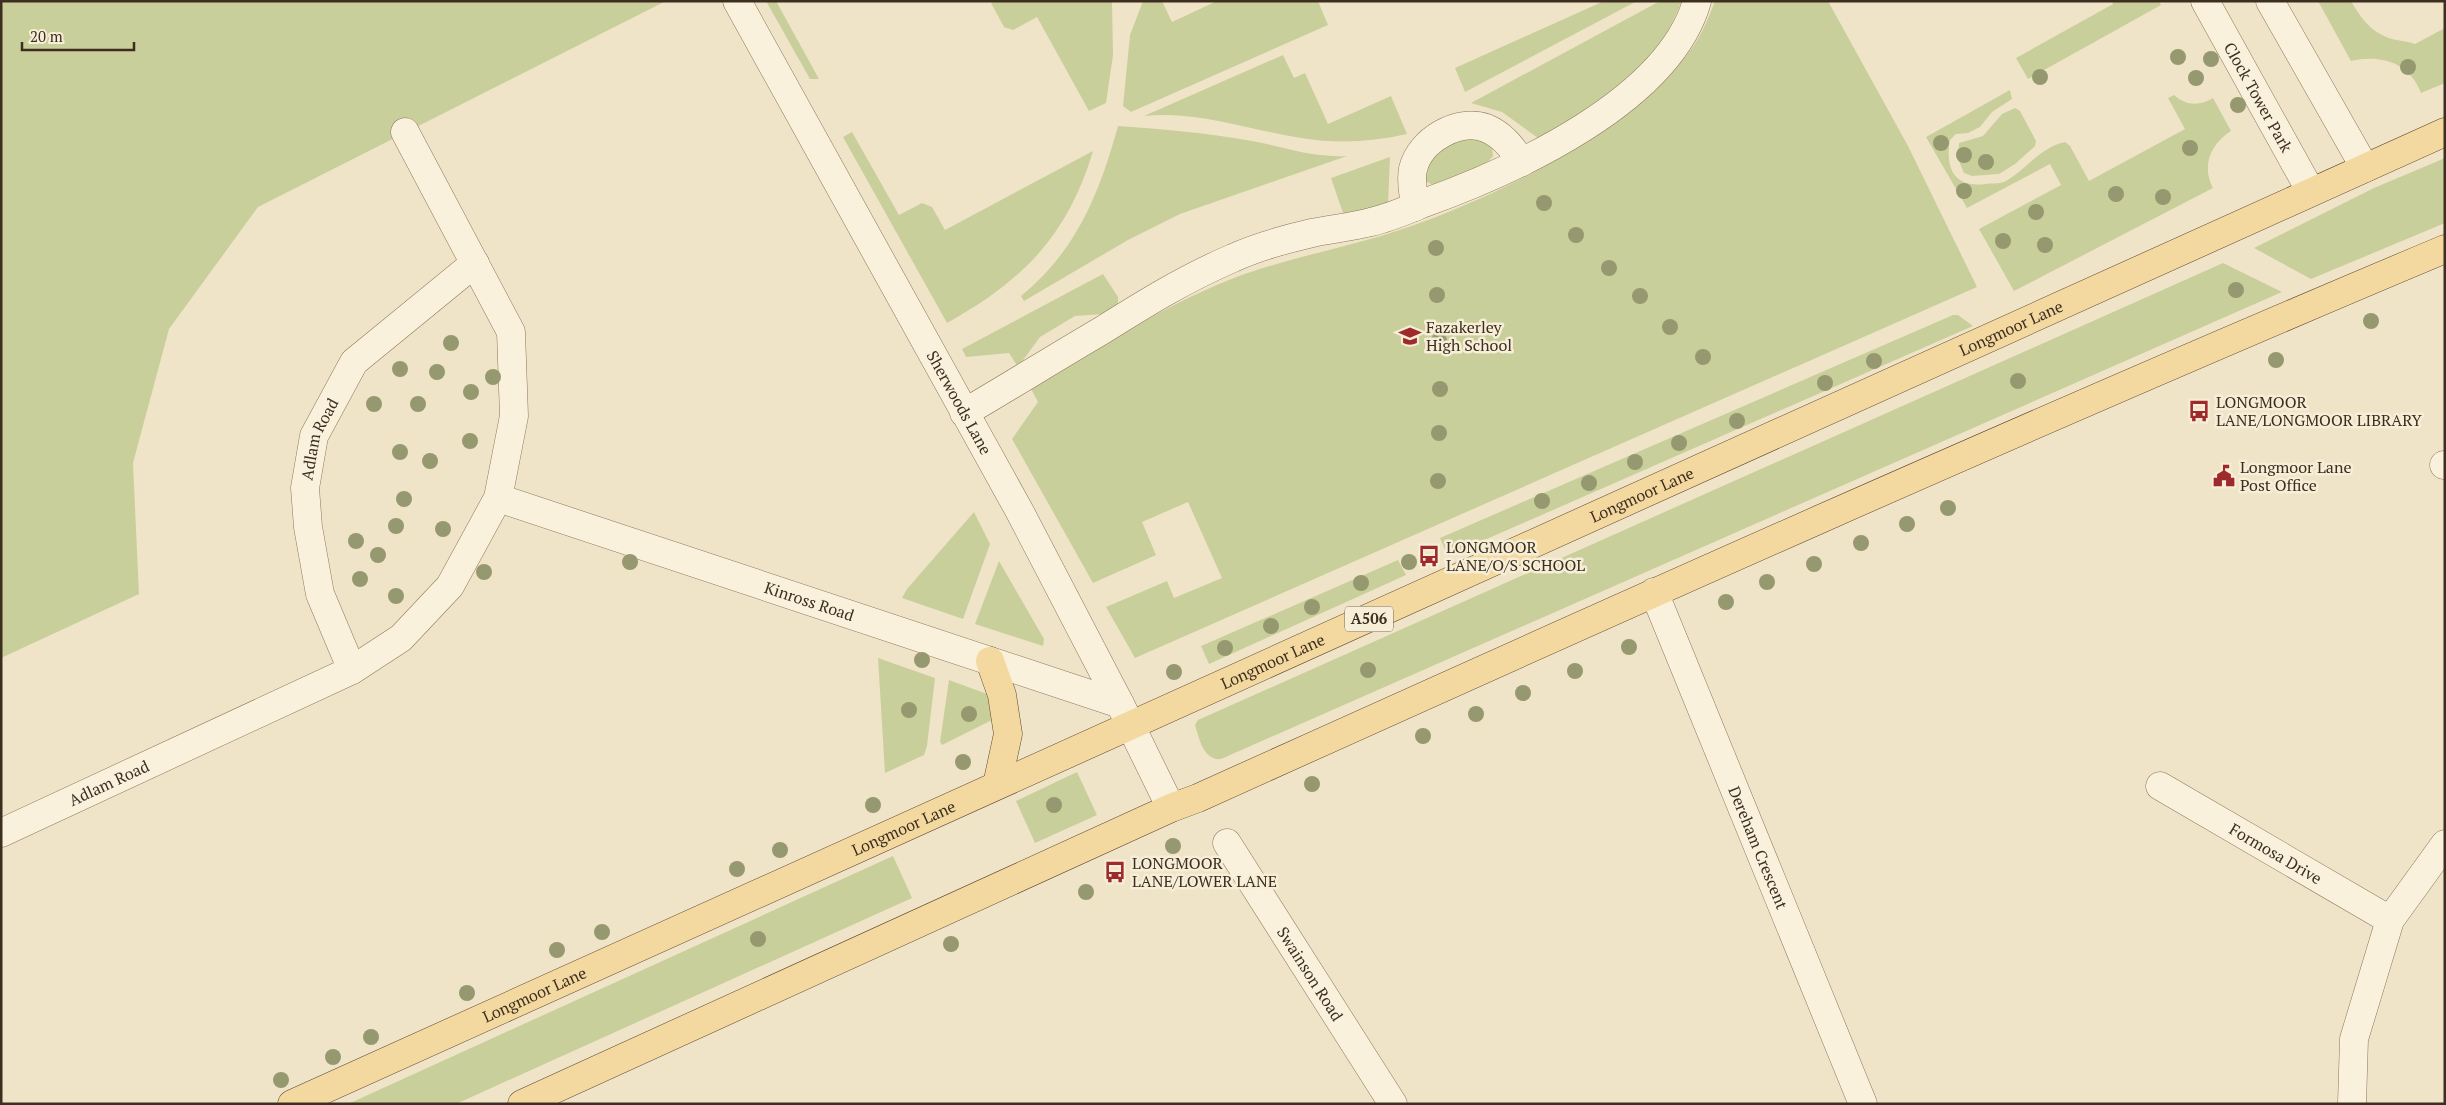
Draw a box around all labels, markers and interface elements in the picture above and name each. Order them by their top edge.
scale bar [22,20,135,52]
text: 20 m [30,26,63,46]
street label: Clock Tower Park [2219,38,2298,157]
street label: Longmoor Lane [1956,295,2066,361]
place label: Fazakerley High School [1426,316,1512,356]
school or university icon: Fazakerley High School [1397,323,1423,349]
street label: Sherwoods Lane [922,347,997,458]
place label: LONGMOOR LANE/LONGMOOR LIBRARY [2216,391,2422,431]
street label: Adlam Road [296,394,344,482]
bus stop icon: LONGMOOR LANE/LONGMOOR LIBRARY [2186,398,2212,424]
place label: Longmoor Lane Post Office [2240,456,2352,496]
street label: Longmoor Lane [1586,462,1697,528]
public building icon: Longmoor Lane Post Office [2211,463,2237,489]
place label: LONGMOOR LANE/O/S SCHOOL [1446,536,1585,576]
bus stop icon: LONGMOOR LANE/O/S SCHOOL [1416,543,1442,569]
street label: Kinross Road [762,576,857,626]
road number: A506 [1345,606,1393,632]
street label: Longmoor Lane [1217,628,1328,694]
street label: Adlam Road [65,755,153,811]
street label: Dereham Crescent [1723,783,1793,912]
street label: Longmoor Lane [848,795,959,861]
street label: Formosa Drive [2226,818,2326,889]
place label: LONGMOOR LANE/LOWER LANE [1132,852,1277,892]
bus stop icon: LONGMOOR LANE/LOWER LANE [1102,859,1128,885]
street label: Swainson Road [1272,922,1348,1025]
street label: Longmoor Lane [479,962,590,1028]

